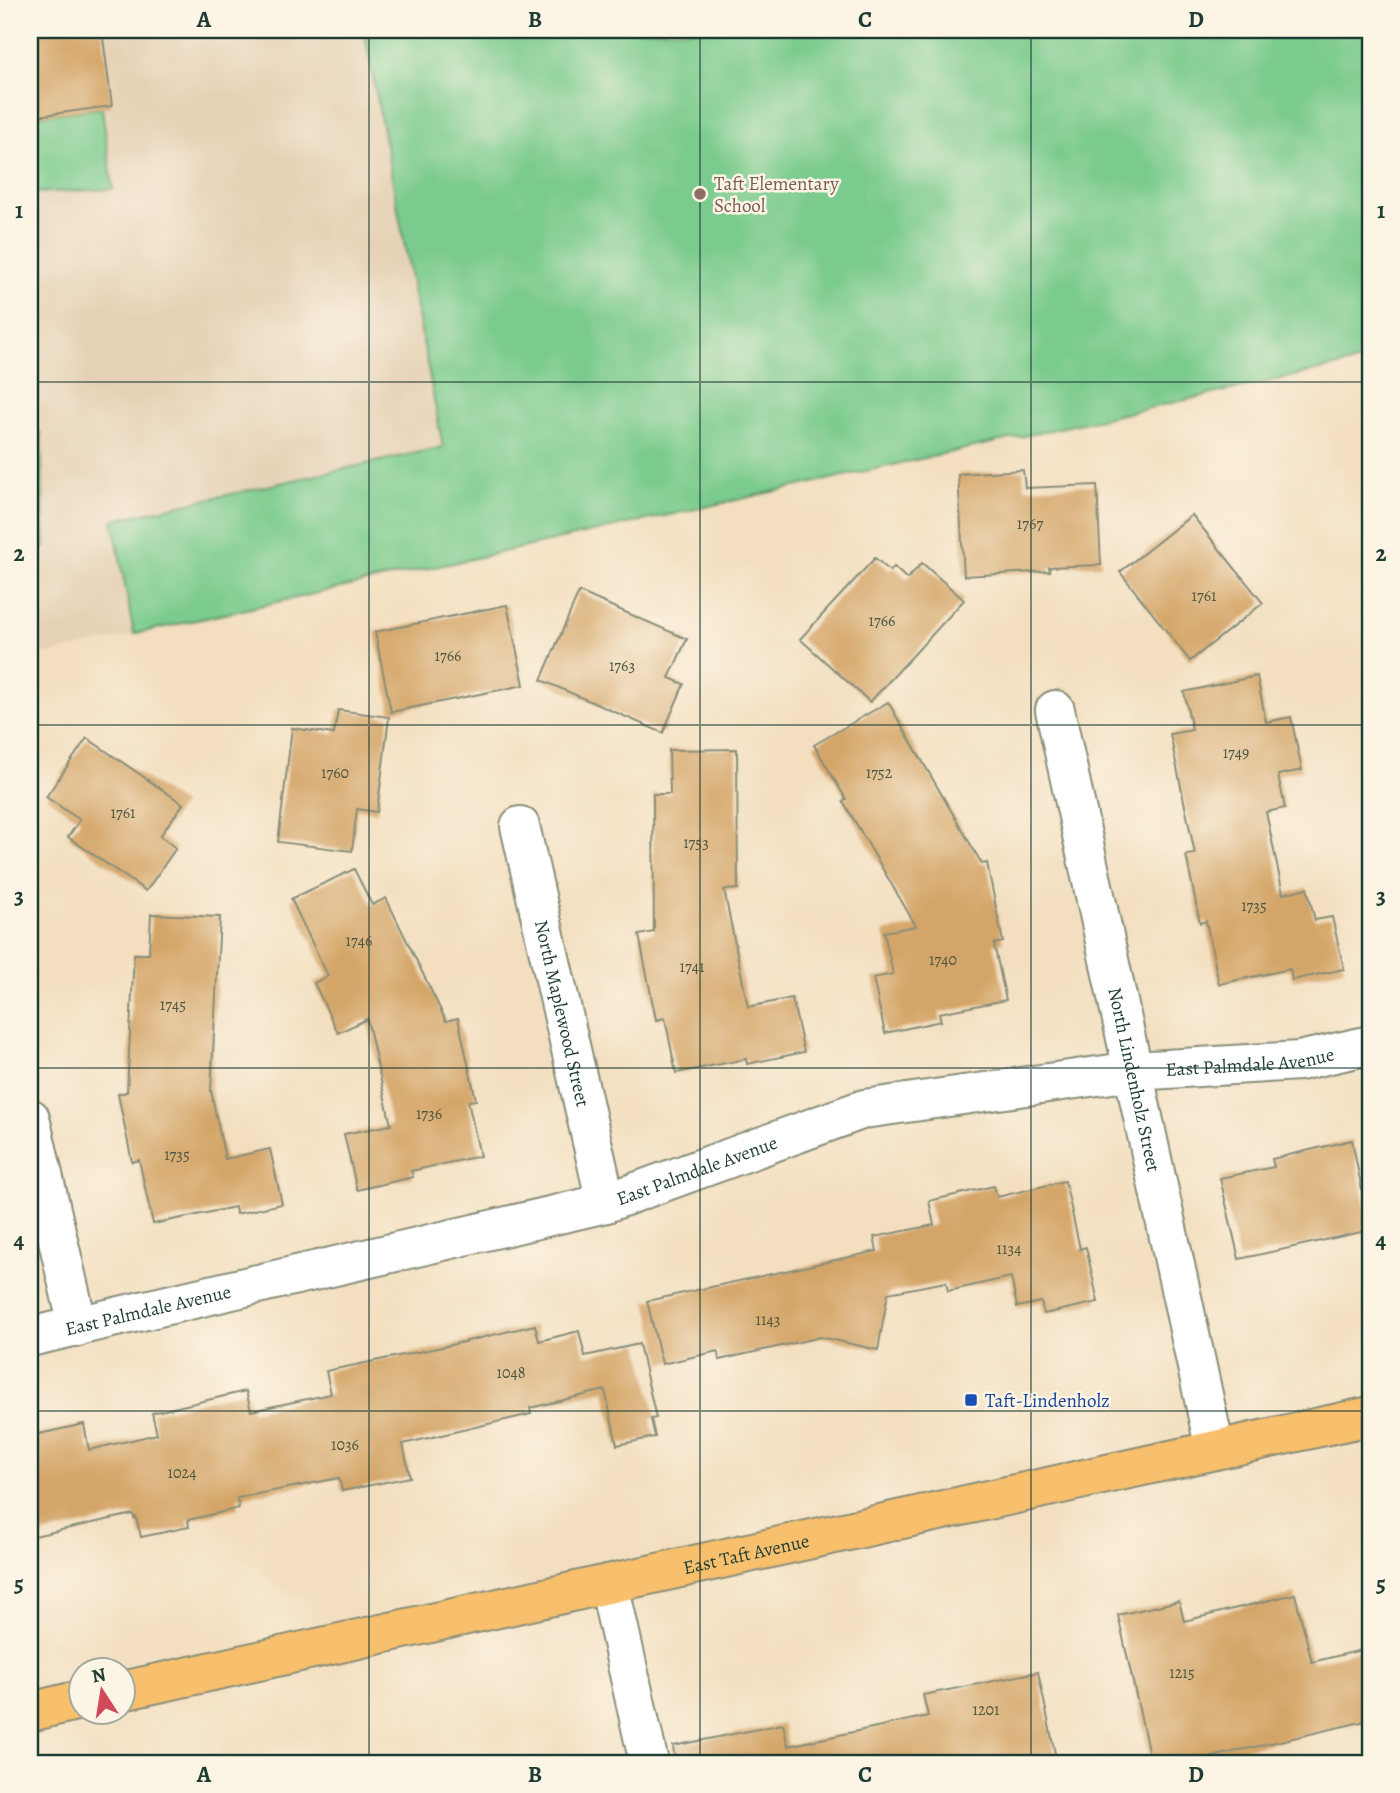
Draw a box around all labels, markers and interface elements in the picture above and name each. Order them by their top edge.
text: A [196,4,212,35]
text: B [528,4,542,35]
text: C [858,4,872,35]
text: D [1188,4,1204,35]
place label: Taft Elementary School [714,171,839,219]
marker: Taft Elementary School [692,186,708,202]
text: 1 [15,195,23,226]
text: 1 [1377,195,1385,226]
house number: 1767 [1017,513,1043,535]
text: 2 [13,538,25,569]
text: 2 [1375,538,1387,569]
house number: 1761 [1191,585,1217,607]
house number: 1766 [869,610,895,632]
house number: 1766 [435,645,461,667]
house number: 1763 [609,655,635,677]
house number: 1749 [1223,742,1249,764]
house number: 1760 [321,762,349,784]
house number: 1752 [866,762,893,784]
house number: 1761 [110,802,136,824]
house number: 1753 [683,832,709,854]
text: 3 [14,881,24,912]
text: 3 [1376,881,1386,912]
house number: 1735 [1241,895,1267,917]
street label: North Maplewood Street [528,917,596,1109]
house number: 1746 [346,930,372,952]
house number: 1740 [929,949,957,971]
house number: 1741 [680,956,705,978]
street label: North Lindenholz Street [1101,985,1167,1174]
house number: 1745 [160,994,186,1016]
street label: East Palmdale Avenue [1165,1041,1337,1083]
house number: 1736 [416,1103,442,1125]
street label: East Palmdale Avenue [613,1130,781,1212]
house number: 1735 [164,1144,190,1166]
text: 4 [14,1225,25,1256]
text: 4 [1376,1225,1387,1256]
house number: 1134 [997,1238,1021,1260]
street label: East Palmdale Avenue [63,1279,234,1342]
house number: 1143 [756,1309,780,1331]
house number: 1048 [496,1362,526,1384]
place label: Taft-Lindenholz [985,1388,1110,1414]
marker: Taft-Lindenholz [963,1392,979,1408]
house number: 1036 [331,1434,359,1456]
house number: 1024 [168,1462,196,1484]
street label: East Taft Avenue [681,1528,812,1581]
text: 5 [14,1568,24,1599]
text: 5 [1376,1568,1386,1599]
north arrow [66,1657,136,1727]
text: N [89,1661,108,1690]
house number: 1215 [1169,1662,1195,1684]
house number: 1201 [972,1699,1000,1721]
text: A [196,1759,212,1790]
text: B [528,1759,542,1790]
text: C [858,1759,872,1790]
text: D [1188,1759,1204,1790]

